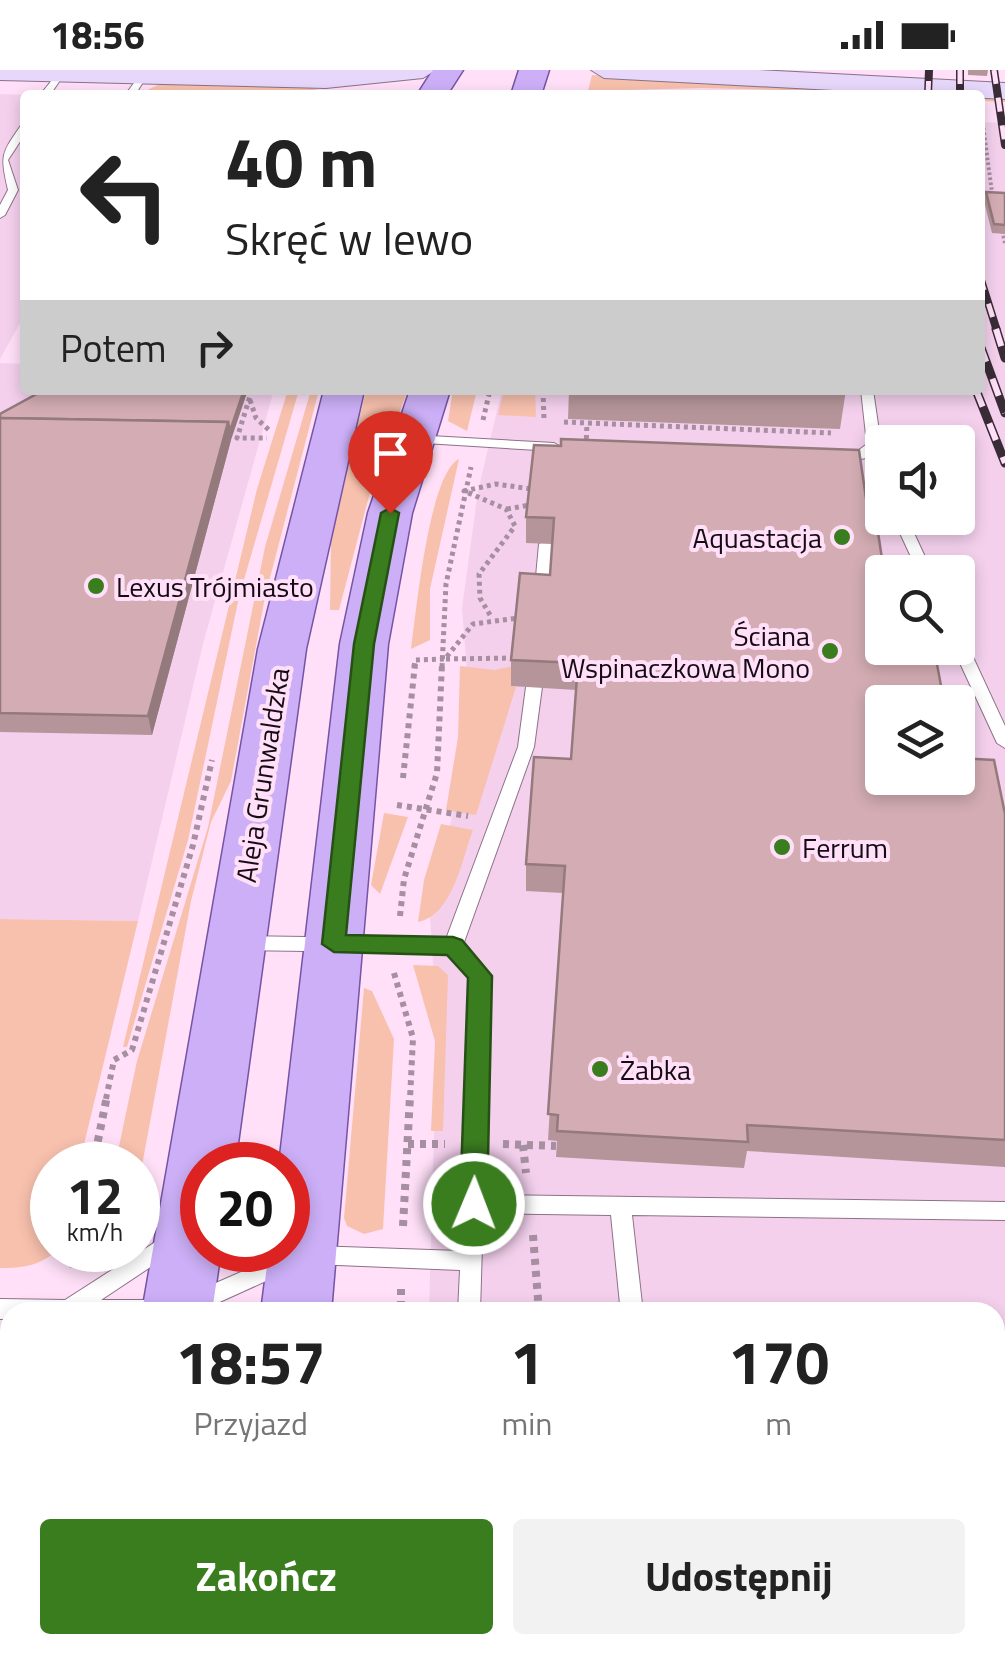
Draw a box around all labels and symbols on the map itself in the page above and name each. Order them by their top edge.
pin [348,411,433,514]
place label: Aquastacja [693,516,822,559]
marker: Aquastacja [831,526,853,548]
place label: Lexus Trójmiasto [116,565,314,608]
marker: Lexus Trójmiasto [85,575,107,597]
place label: Ściana Wspinaczkowa Mono [561,614,810,689]
marker: Ściana Wspinaczkowa Mono [819,640,841,662]
street label: Aleja Grunwaldzka [224,665,300,885]
place label: Ferrum [802,826,888,869]
marker: Ferrum [771,836,793,858]
place label: Żabka [620,1048,691,1091]
marker: Żabka [589,1058,611,1080]
speed limit sign: 20 [180,1142,310,1272]
position arrow [422,1152,526,1256]

